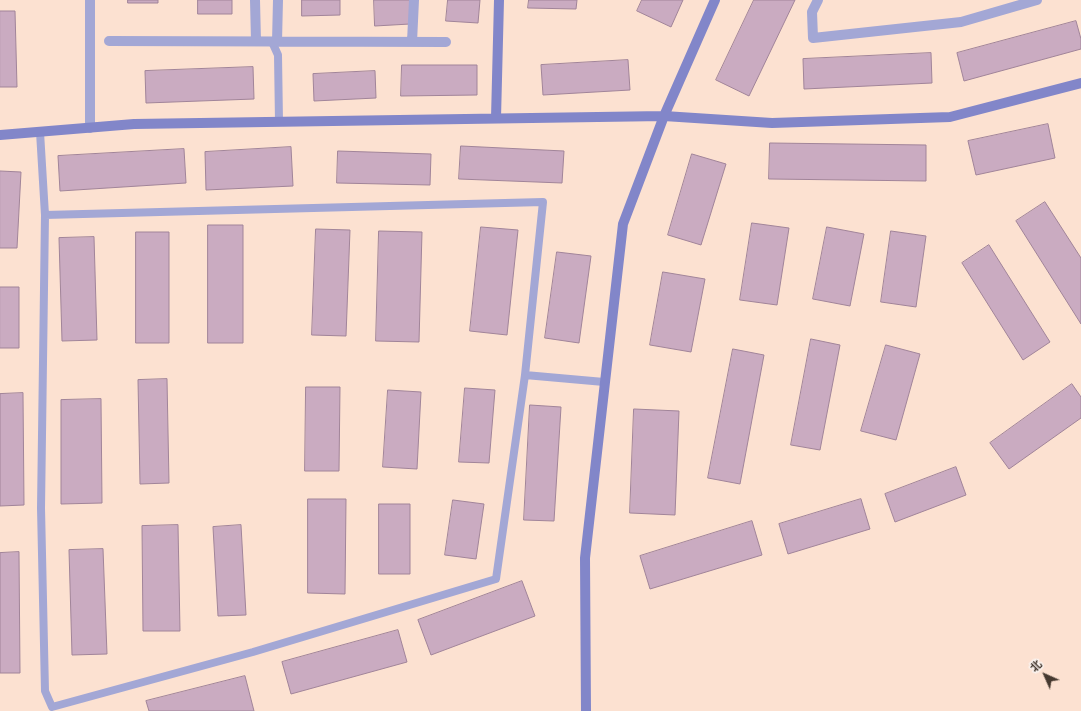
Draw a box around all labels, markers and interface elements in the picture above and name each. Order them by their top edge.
north arrow [1025,655,1065,695]
text: 北 [1027,657,1045,675]

